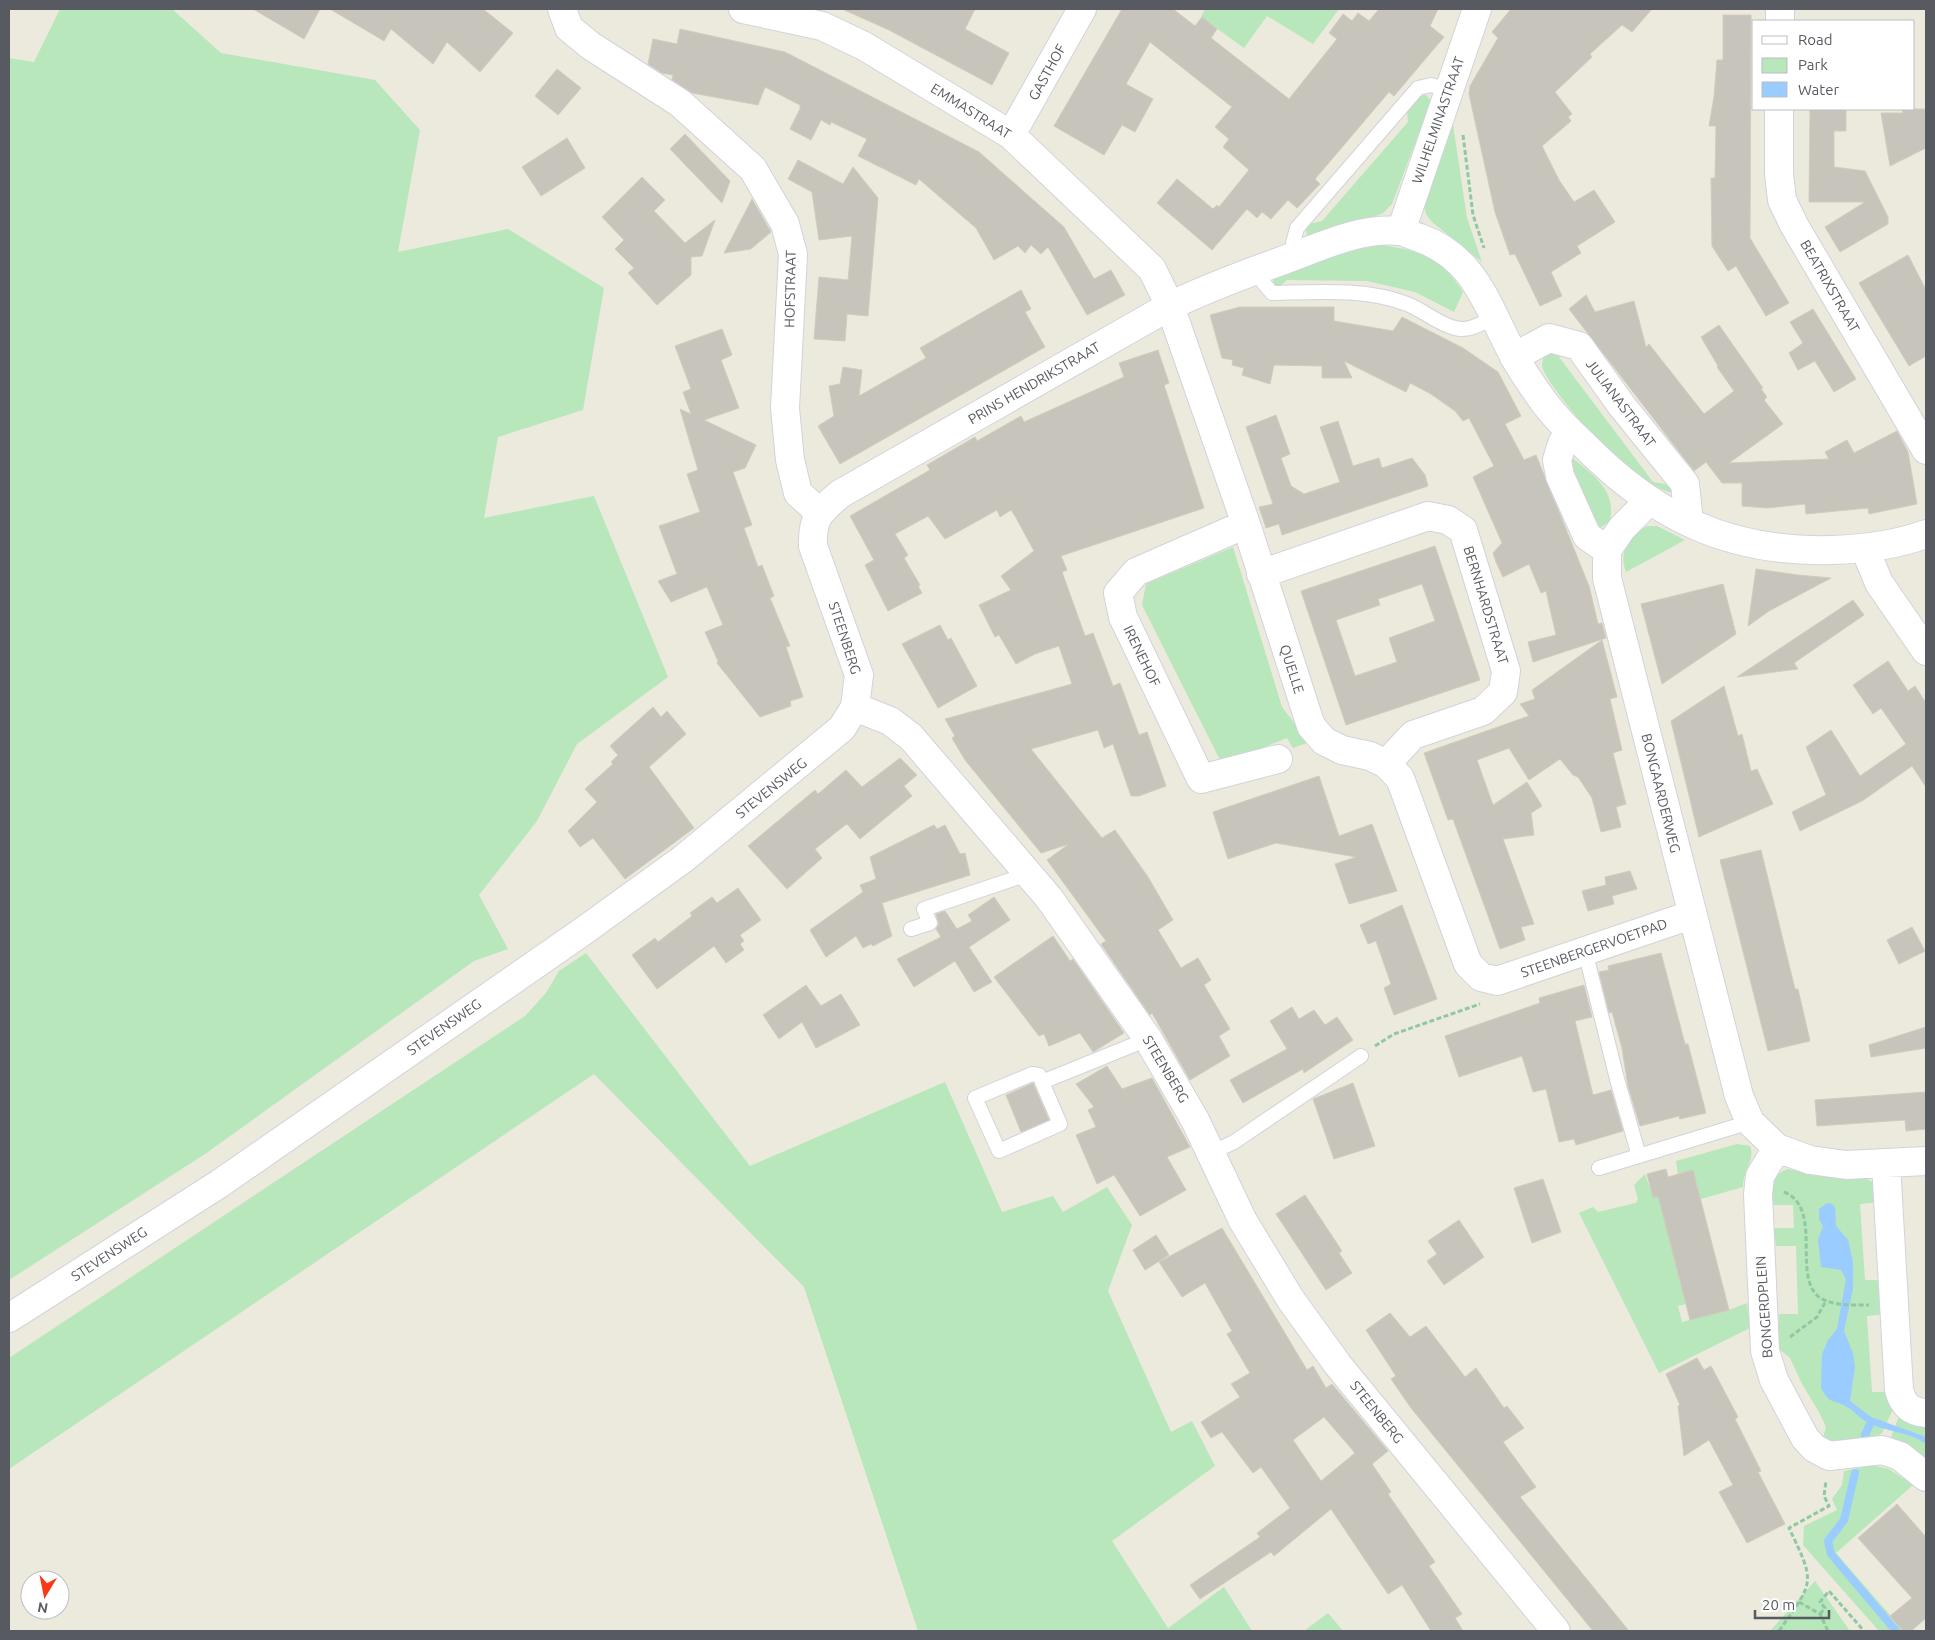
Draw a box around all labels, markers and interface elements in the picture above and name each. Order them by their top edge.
legend [1752,20,1915,110]
text: Road [1798,31,1833,48]
street label: GASTHOF [1025,41,1069,103]
street label: WILHELMINASTRAAT [1409,54,1467,186]
text: Park [1798,56,1828,73]
street label: EMMASTRAAT [928,80,1014,142]
text: Water [1798,81,1839,98]
street label: BEATRIXSTRAAT [1797,237,1863,335]
street label: HOFSTRAAT [781,250,799,328]
street label: PRINS HENDRIKSTRAAT [965,339,1103,427]
street label: JULIANASTRAAT [1583,356,1659,450]
street label: BERNHARDSTRAAT [1460,544,1512,666]
street label: STEENBERG [826,600,864,676]
street label: IRENEHOF [1120,623,1164,689]
street label: QUELLE [1277,643,1307,696]
street label: BONGAARDERWEG [1638,732,1684,854]
street label: STEVENSWEG [732,754,810,822]
street label: STEENBERGERVOETPAD [1519,915,1670,981]
street label: STEVENSWEG [404,996,484,1058]
street label: STEENBERG [1140,1033,1192,1105]
street label: STEVENSWEG [68,1224,150,1284]
street label: BONGERDPLEIN [1752,1255,1776,1359]
street label: STEENBERG [1347,1378,1407,1446]
north arrow [20,1570,70,1620]
scale bar [1755,1588,1829,1620]
text: 20 m [1762,1596,1795,1613]
text: N [36,1599,49,1617]

